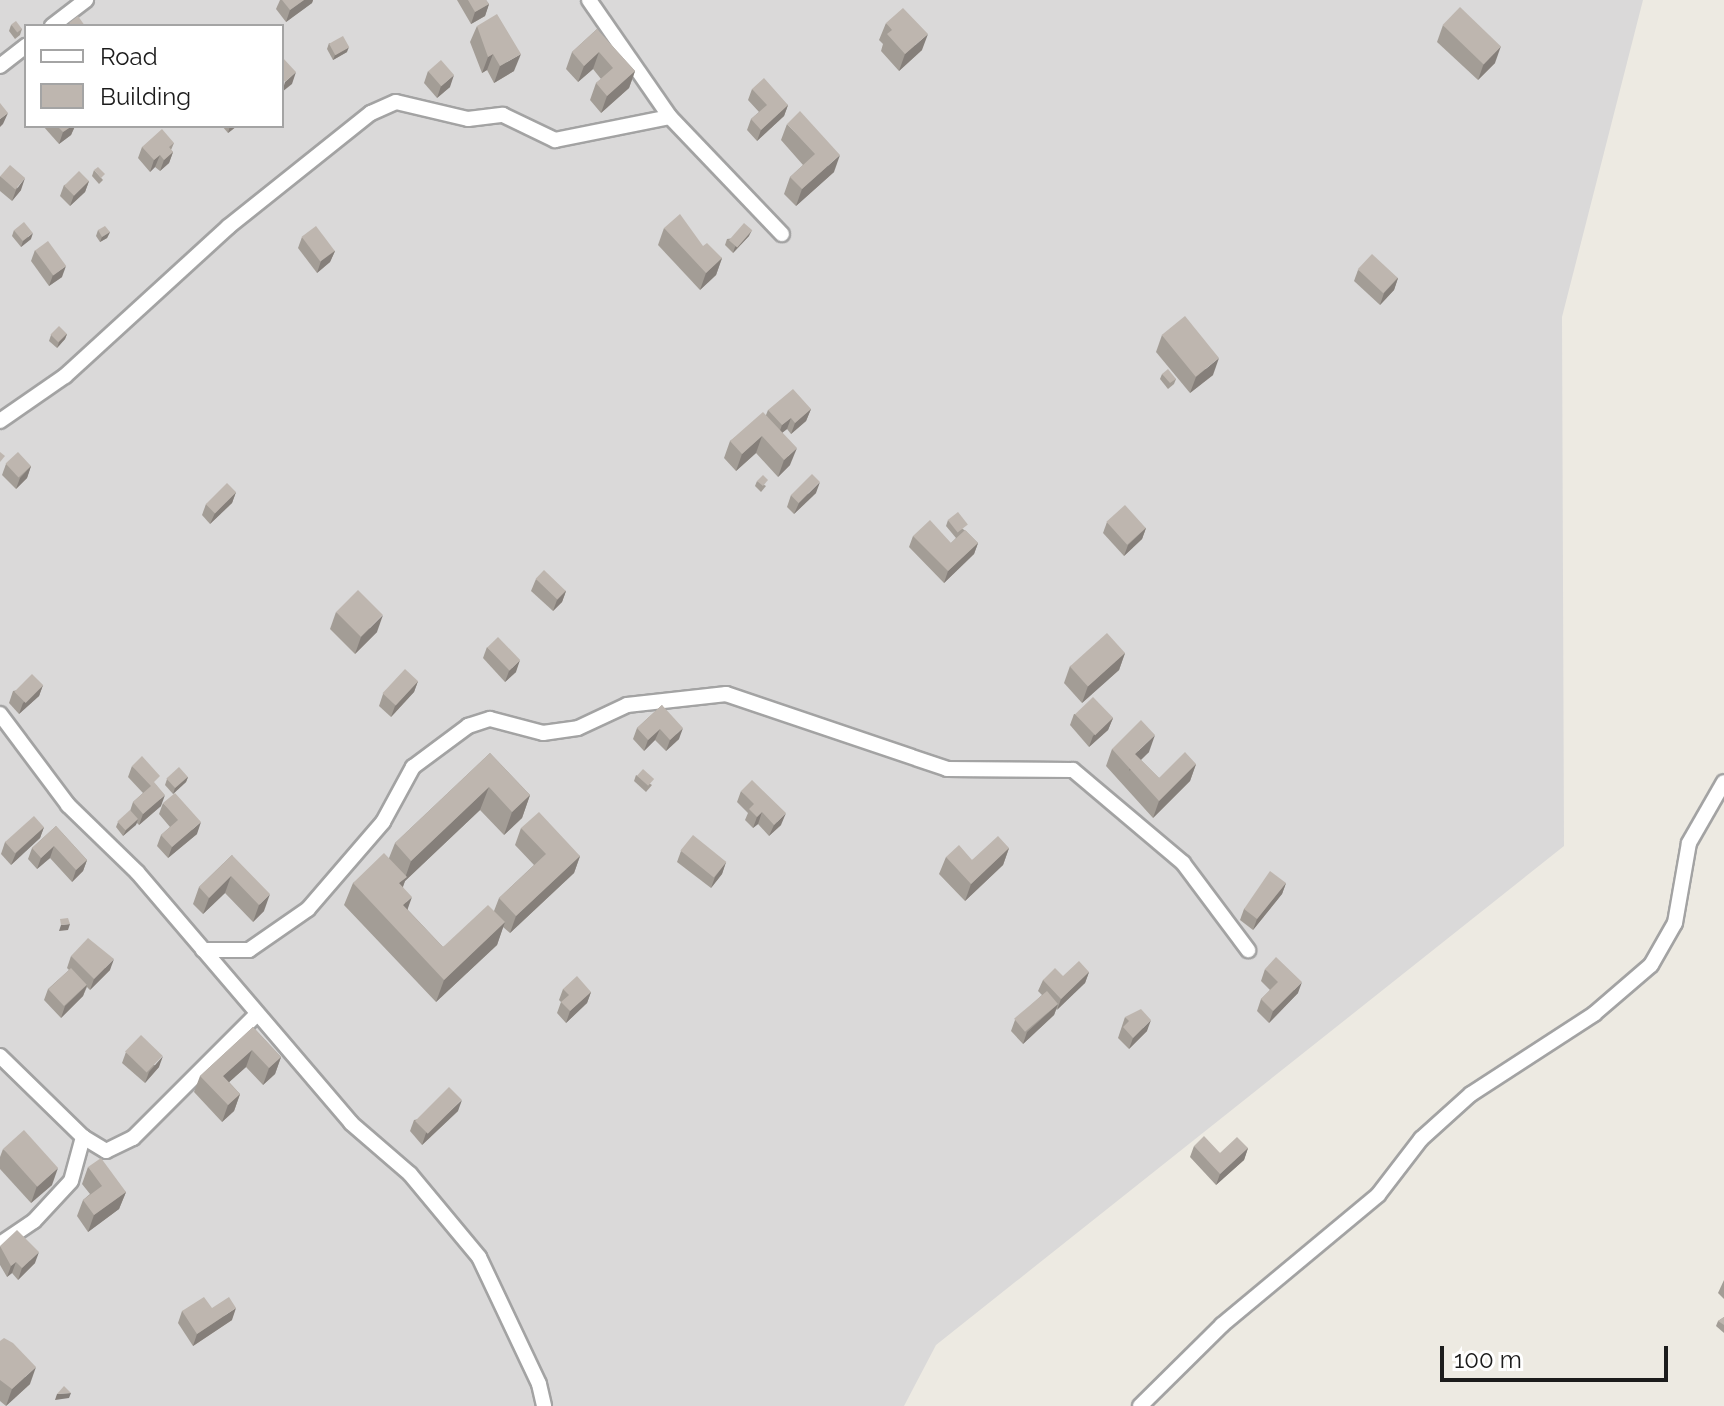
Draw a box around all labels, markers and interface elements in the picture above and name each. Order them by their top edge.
legend [24,24,284,128]
text: Road [100,42,158,71]
text: Building [100,82,191,111]
scale bar [1444,1330,1672,1380]
text: 100 m [1454,1345,1522,1374]

